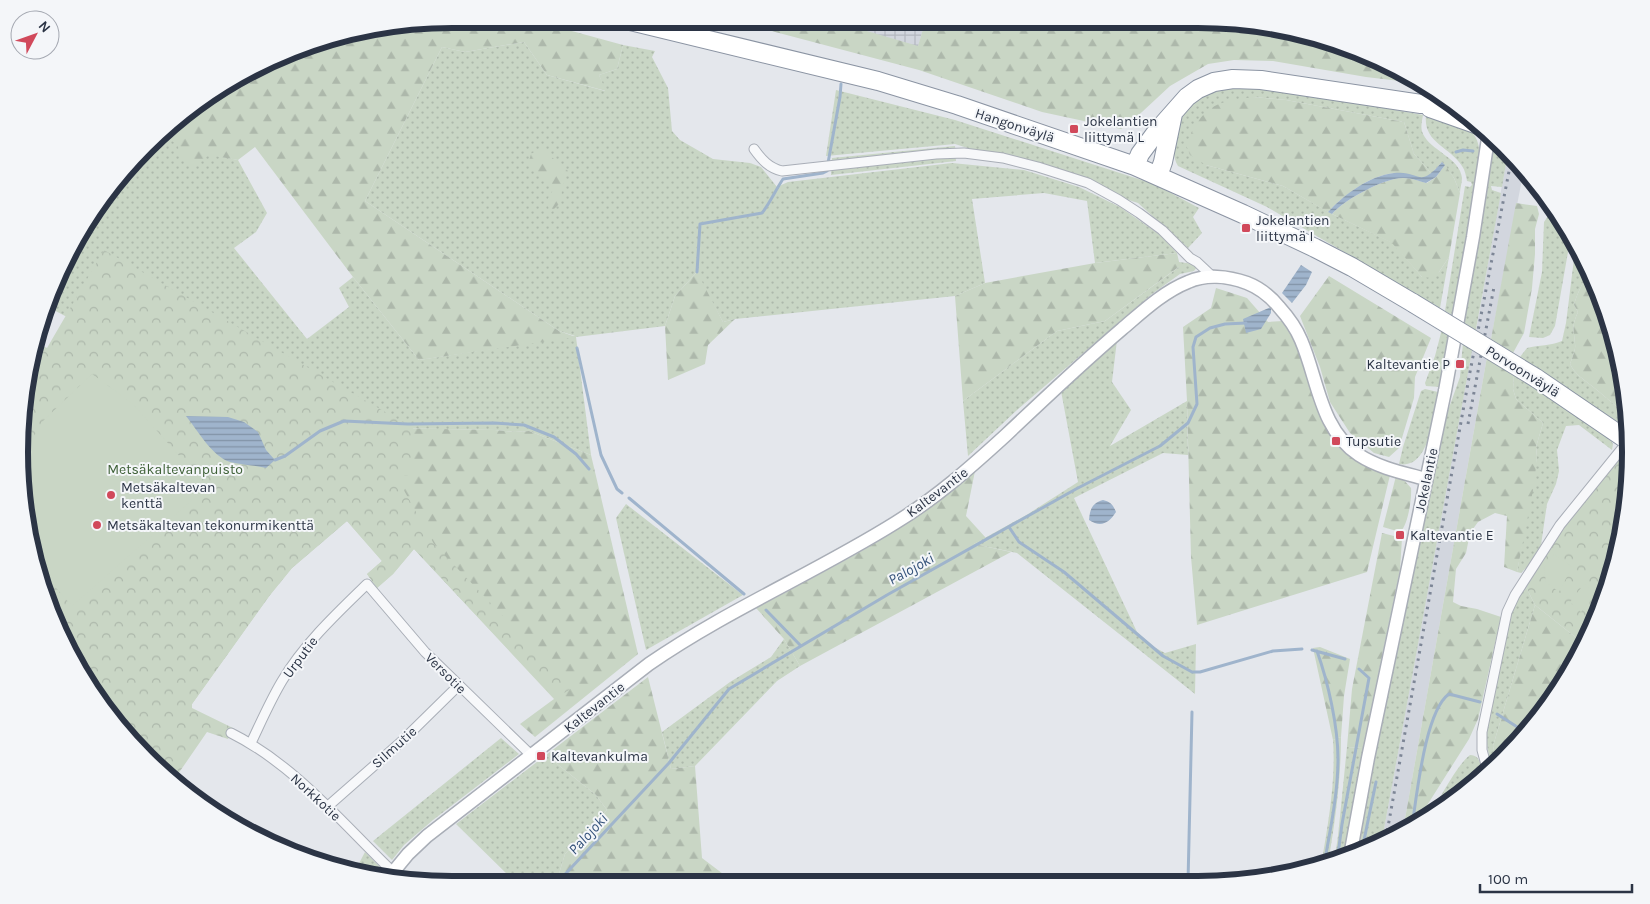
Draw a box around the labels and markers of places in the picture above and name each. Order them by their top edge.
place label: Jokelantien liittymä L [1084,113,1158,146]
marker: Jokelantien liittymä L [1068,123,1080,135]
place label: Jokelantien liittymä I [1256,212,1330,245]
marker: Jokelantien liittymä I [1240,222,1252,234]
place label: Kaltevantie P [1367,356,1450,373]
marker: Kaltevantie P [1454,358,1466,370]
place label: Tupsutie [1346,433,1401,450]
marker: Tupsutie [1330,435,1342,447]
place label: Metsäkaltevan kenttä [121,479,216,512]
marker: Metsäkaltevan kenttä [105,489,117,501]
place label: Metsäkaltevan tekonurmikenttä [107,517,314,534]
marker: Metsäkaltevan tekonurmikenttä [91,519,103,531]
place label: Kaltevantie E [1410,527,1494,544]
marker: Kaltevantie E [1394,529,1406,541]
place label: Kaltevankulma [551,748,648,765]
marker: Kaltevankulma [535,750,547,762]

